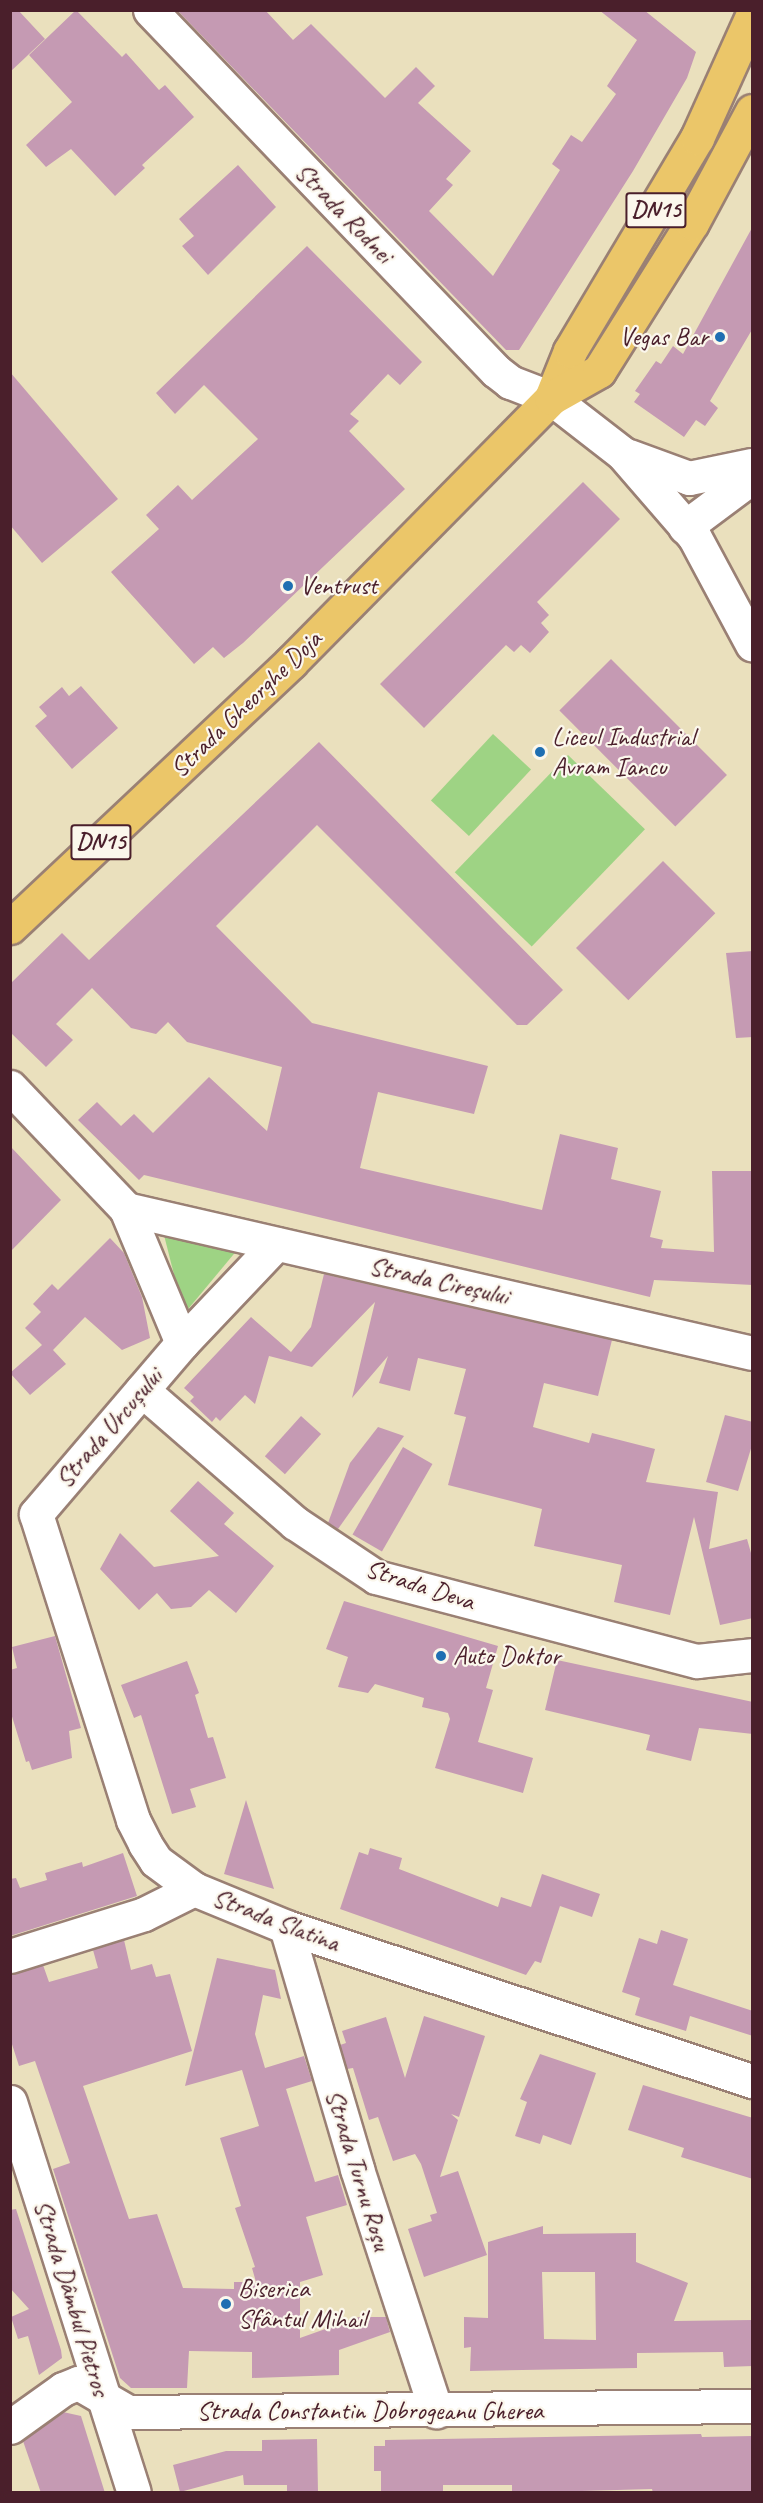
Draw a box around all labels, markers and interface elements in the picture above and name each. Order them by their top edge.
street label: Strada Rodnei [288,156,400,270]
road number: DN15 [624,189,688,231]
place label: Vegas Bar [619,321,708,353]
marker: Vegas Bar [713,330,727,344]
place label: Ventrust [300,570,377,602]
marker: Ventrust [281,579,295,593]
street label: Strada Gheorghe Doja [164,624,328,784]
place label: Liceul Industrial Avram Iancu [552,721,695,782]
marker: Liceul Industrial Avram Iancu [533,745,547,759]
road number: DN15 [70,821,132,863]
street label: Strada Cireșului [366,1250,512,1312]
street label: Strada Urcușului [49,1362,169,1494]
street label: Strada Deva [362,1553,478,1617]
place label: Auto Doktor [453,1640,561,1672]
marker: Auto Doktor [434,1649,448,1663]
street label: Strada Slatina [208,1881,344,1959]
street label: Strada Turnu Roșu [319,2086,397,2254]
street label: Strada Dâmbul Pietros [27,2196,117,2400]
place label: Biserica Sfântul Mihail [238,2273,366,2334]
marker: Biserica Sfântul Mihail [219,2297,233,2311]
street label: Strada Constantin Dobrogeanu Gherea [197,2395,543,2427]

